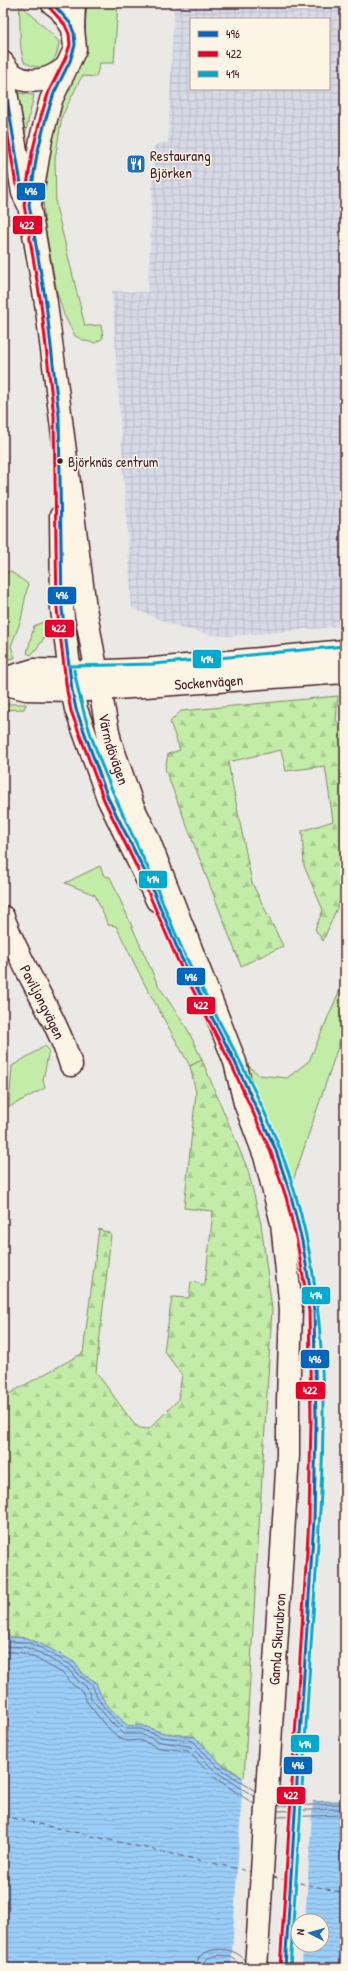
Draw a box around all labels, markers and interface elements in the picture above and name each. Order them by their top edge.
legend [190,18,330,90]
text: 496 [226,25,240,42]
text: 422 [226,45,242,62]
text: 414 [226,65,240,82]
place label: Restaurang Björken [150,145,211,183]
restaurant icon: Restaurang Björken [125,153,147,175]
line badge: 496 [16,182,46,201]
text: 496 [25,184,38,198]
line badge: 422 [12,215,43,235]
text: 422 [20,218,35,232]
place label: Björknäs centrum [68,452,158,472]
marker: Björknäs centrum [55,456,65,466]
line badge: 496 [47,586,77,605]
text: 496 [56,588,69,602]
line badge: 422 [44,619,75,638]
text: 422 [52,621,67,635]
line badge: 414 [192,649,222,669]
text: 414 [201,652,213,666]
street label: Sockenvägen [173,669,244,694]
street label: Värmdövägen [94,711,135,788]
line badge: 414 [138,870,168,889]
text: 414 [147,872,159,886]
street label: Paviljongvägen [15,961,71,1043]
line badge: 496 [176,967,206,986]
text: 496 [185,970,198,984]
line badge: 422 [186,996,216,1015]
text: 422 [194,998,209,1012]
line badge: 414 [301,1286,331,1305]
text: 414 [310,1288,322,1302]
line badge: 496 [300,1349,330,1369]
text: 496 [309,1352,322,1366]
line badge: 422 [295,1381,326,1400]
text: 422 [303,1383,318,1397]
street label: Gamla Skurubron [263,1592,291,1686]
line badge: 414 [290,1734,320,1753]
text: 414 [299,1737,311,1751]
line badge: 496 [283,1756,313,1775]
text: 496 [292,1758,305,1772]
line badge: 422 [276,1786,306,1805]
text: 422 [284,1788,299,1802]
north arrow [290,1913,330,1953]
text: N [293,1928,307,1936]

